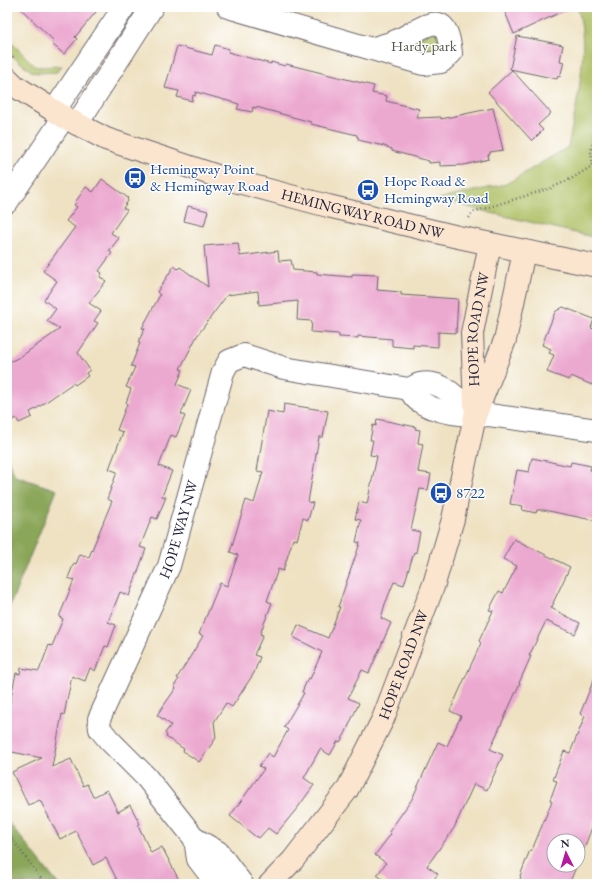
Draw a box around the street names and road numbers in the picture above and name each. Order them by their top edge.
street label: HEMINGWAY ROAD NW [279,184,446,242]
street label: HOPE ROAD NW [462,270,493,387]
street label: HOPE WAY NW [154,478,201,582]
street label: HOPE ROAD NW [374,607,432,722]

